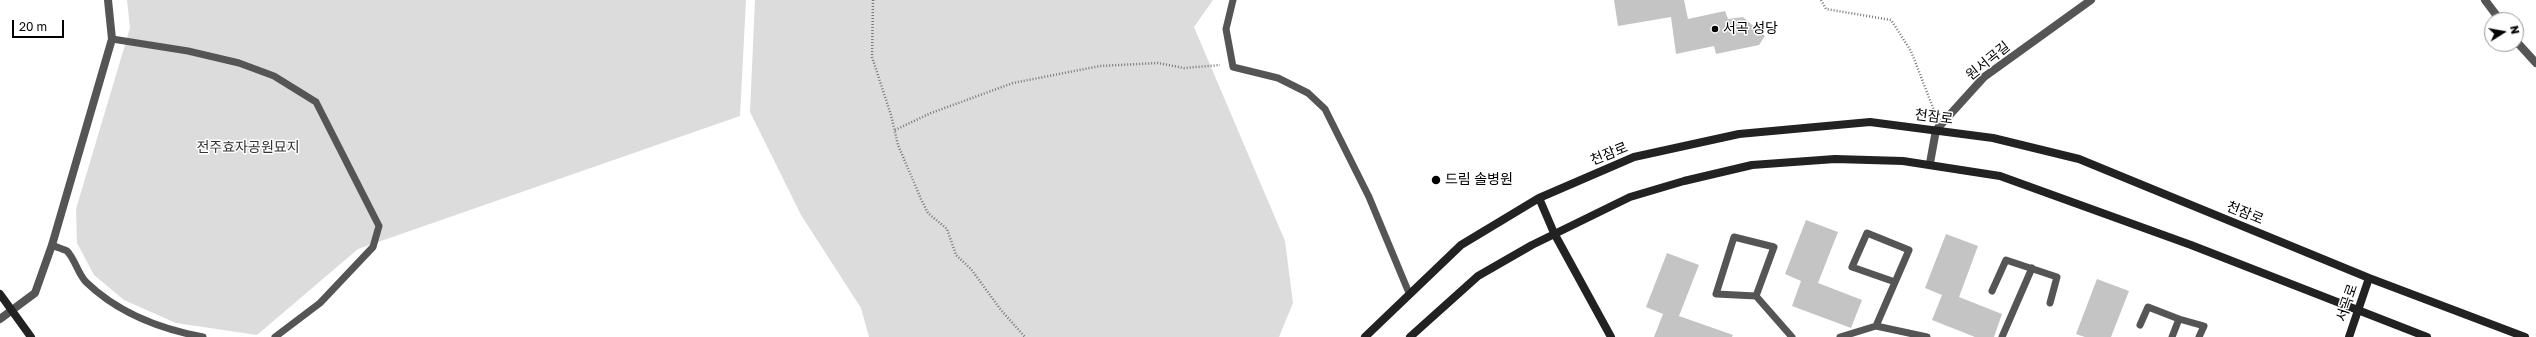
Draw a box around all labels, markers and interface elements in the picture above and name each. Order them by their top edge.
scale bar [14,12,66,38]
north arrow [2484,12,2524,52]
text: 20 m [19,19,47,34]
place label: 서곡 성당 [1723,21,1778,37]
marker: 서곡 성당 [1710,24,1720,34]
text: N [2508,24,2522,35]
street label: 원서곡길 [1963,38,2013,84]
street label: 천잠로 [1914,106,1954,128]
street label: 천잠로 [1588,139,1630,169]
park label: 전주효자공원묘지 [196,140,300,156]
place label: 드림 솔병원 [1445,172,1513,188]
marker: 드림 솔병원 [1430,174,1442,186]
street label: 천잠로 [2224,198,2266,228]
street label: 서곡로 [2333,282,2361,324]

